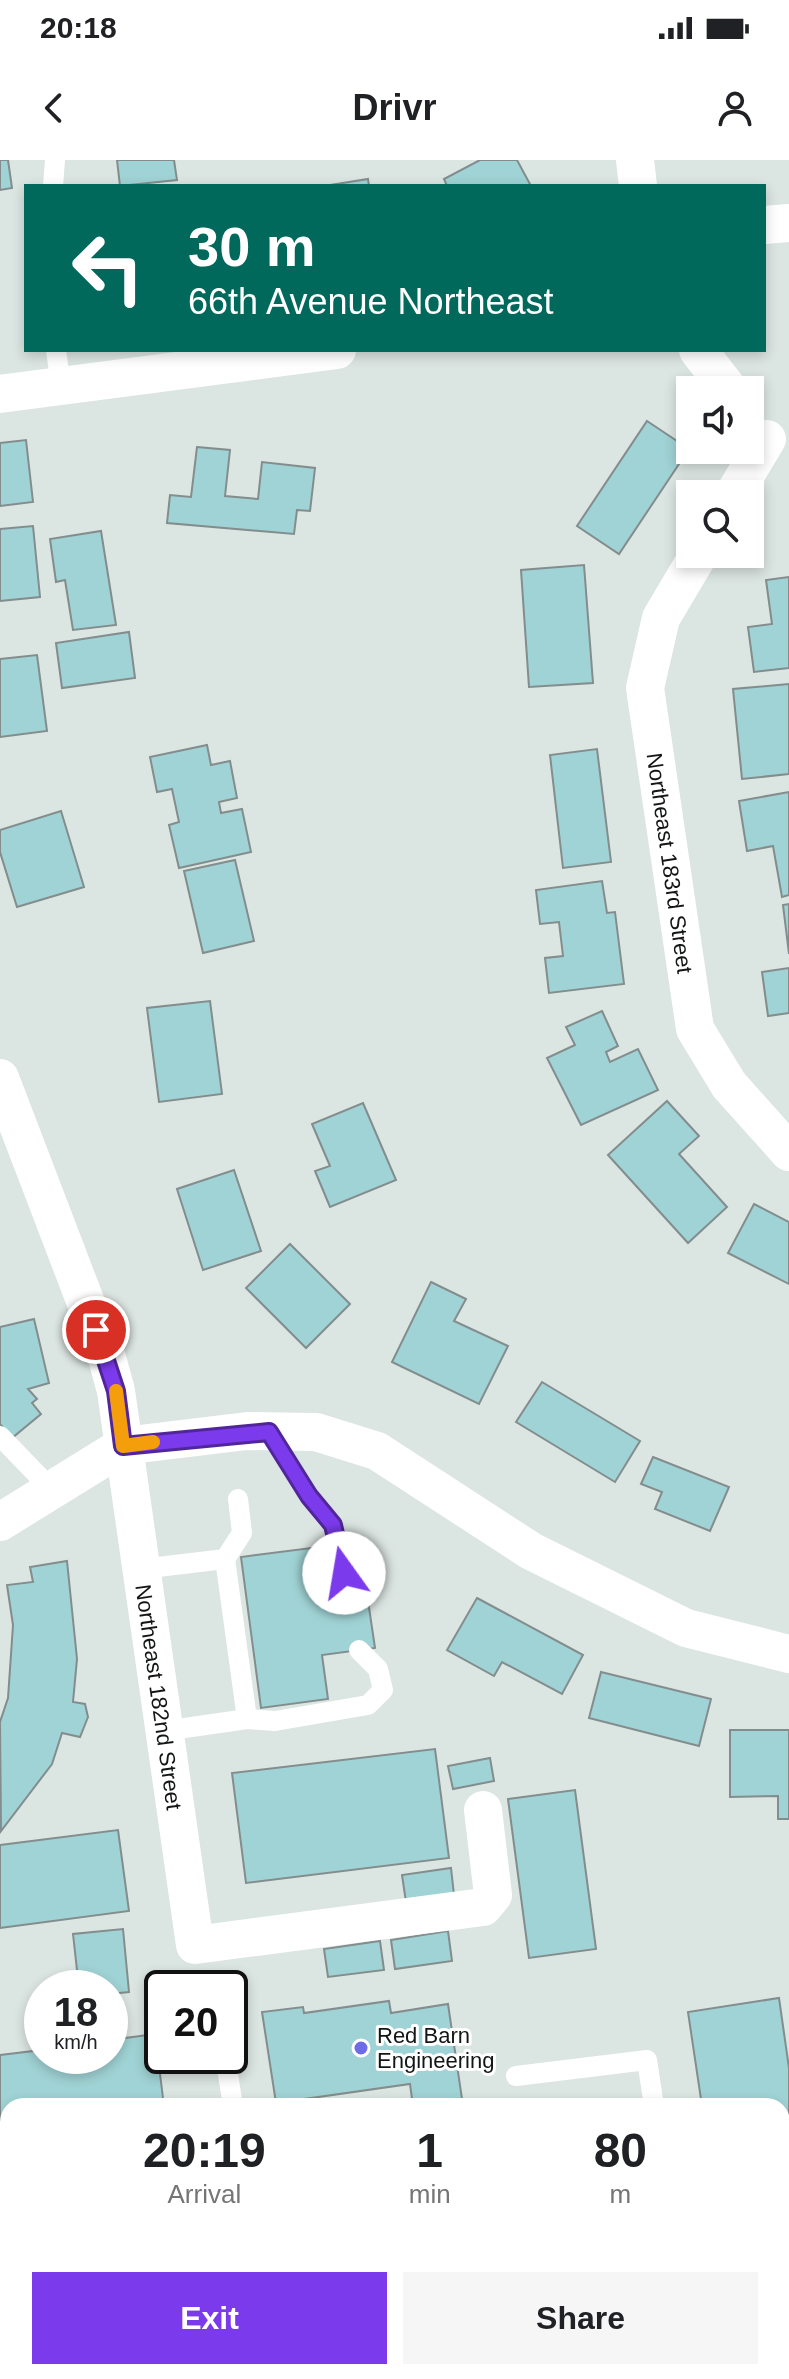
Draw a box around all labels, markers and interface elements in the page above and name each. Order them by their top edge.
text: 20:18 [40,11,117,44]
icon: back [32,86,76,130]
icon: person [713,86,757,130]
text: Drivr [352,87,437,128]
text: 30 m [188,215,316,278]
icon: left [56,216,160,320]
text: 66th Avenue Northeast [188,281,554,322]
map controls [676,376,764,568]
button: sound [676,376,764,464]
button: search [676,480,764,568]
street label: Northeast 183rd Street [642,751,697,975]
pin [62,1296,130,1364]
icon: arrive [74,1308,118,1352]
position arrow [302,1531,386,1615]
street label: Northeast 182nd Street [130,1583,187,1811]
speed limit sign: 20 [144,1970,248,2074]
text: 18 [54,1990,98,2034]
place label: Red Barn Engineering [377,2023,494,2073]
text: km/h [54,2031,98,2053]
marker: Red Barn Engineering [352,2039,370,2057]
text: 20:19 [143,2124,266,2177]
text: 1 [416,2124,443,2177]
text: 80 [594,2124,647,2177]
text: Arrival [168,2179,241,2209]
text: min [409,2179,451,2209]
text: m [609,2179,631,2209]
button: Exit [32,2272,387,2364]
button: Share [403,2272,758,2364]

